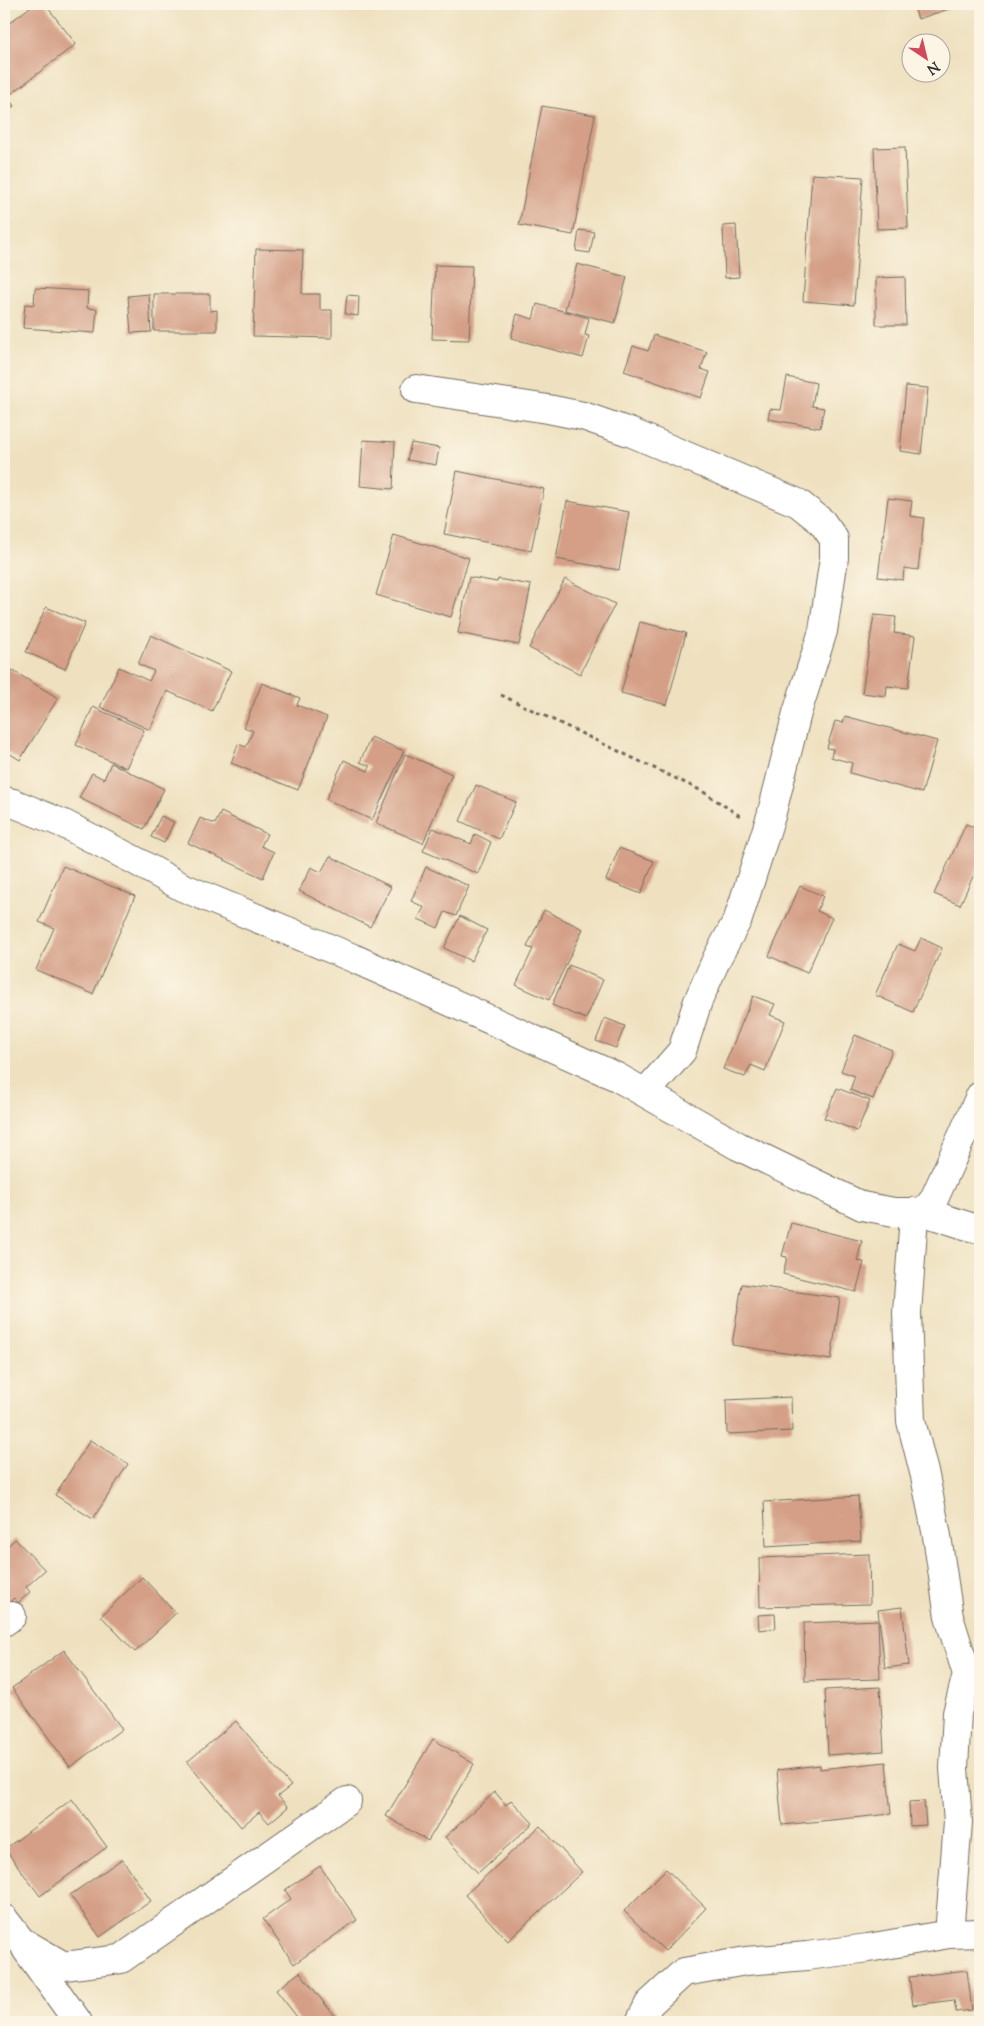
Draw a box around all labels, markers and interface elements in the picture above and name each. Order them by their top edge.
north arrow [902,32,952,82]
text: N [922,56,943,78]

